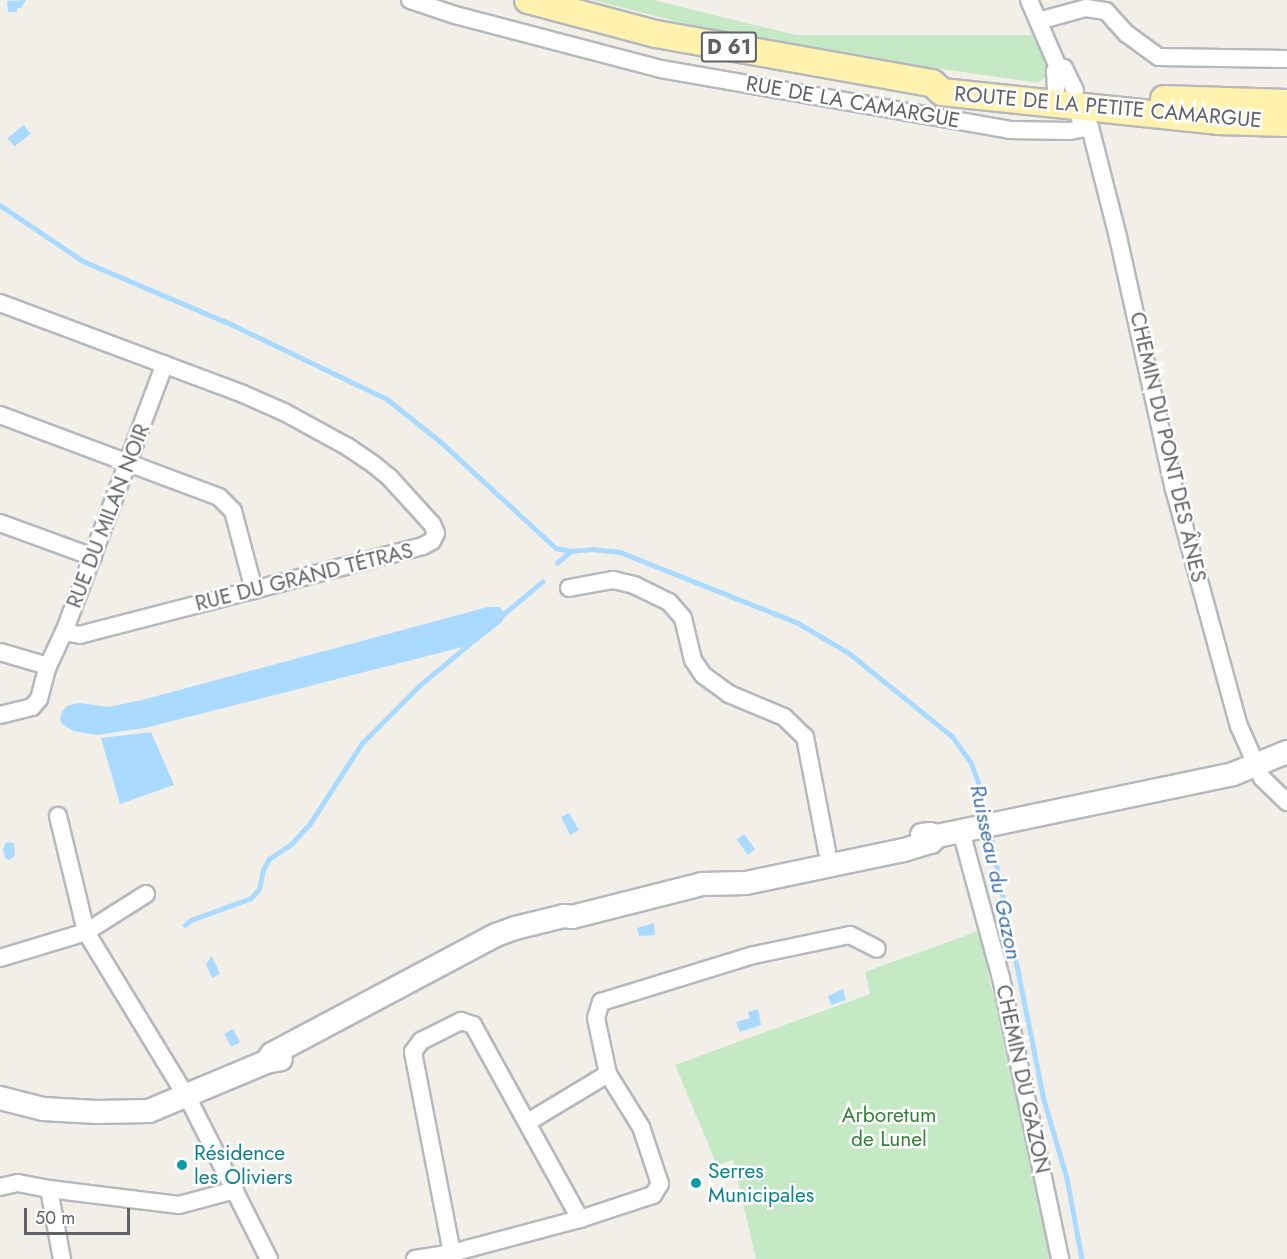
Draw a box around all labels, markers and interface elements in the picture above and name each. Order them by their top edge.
road number: D 61 [700,30,758,64]
street label: RUE DE LA CAMARGUE [744,71,962,133]
street label: ROUTE DE LA PETITE CAMARGUE [953,81,1263,133]
street label: CHEMIN DU PONT DES ÂNES [1125,309,1211,585]
street label: RUE DU MILAN NOIR [61,420,155,612]
street label: RUE DU GRAND TÉTRAS [193,538,415,616]
water label: Ruisseau du Gazon [965,782,1027,962]
street label: CHEMIN DU GAZON [991,982,1055,1176]
park label: Arboretum de Lunel [842,1102,936,1152]
place label: Résidence les Oliviers [194,1140,292,1190]
marker: Résidence les Oliviers [175,1158,189,1172]
place label: Serres Municipales [708,1158,814,1208]
marker: Serres Municipales [689,1176,703,1190]
scale bar [27,1196,134,1234]
text: 50 m [35,1205,75,1231]

